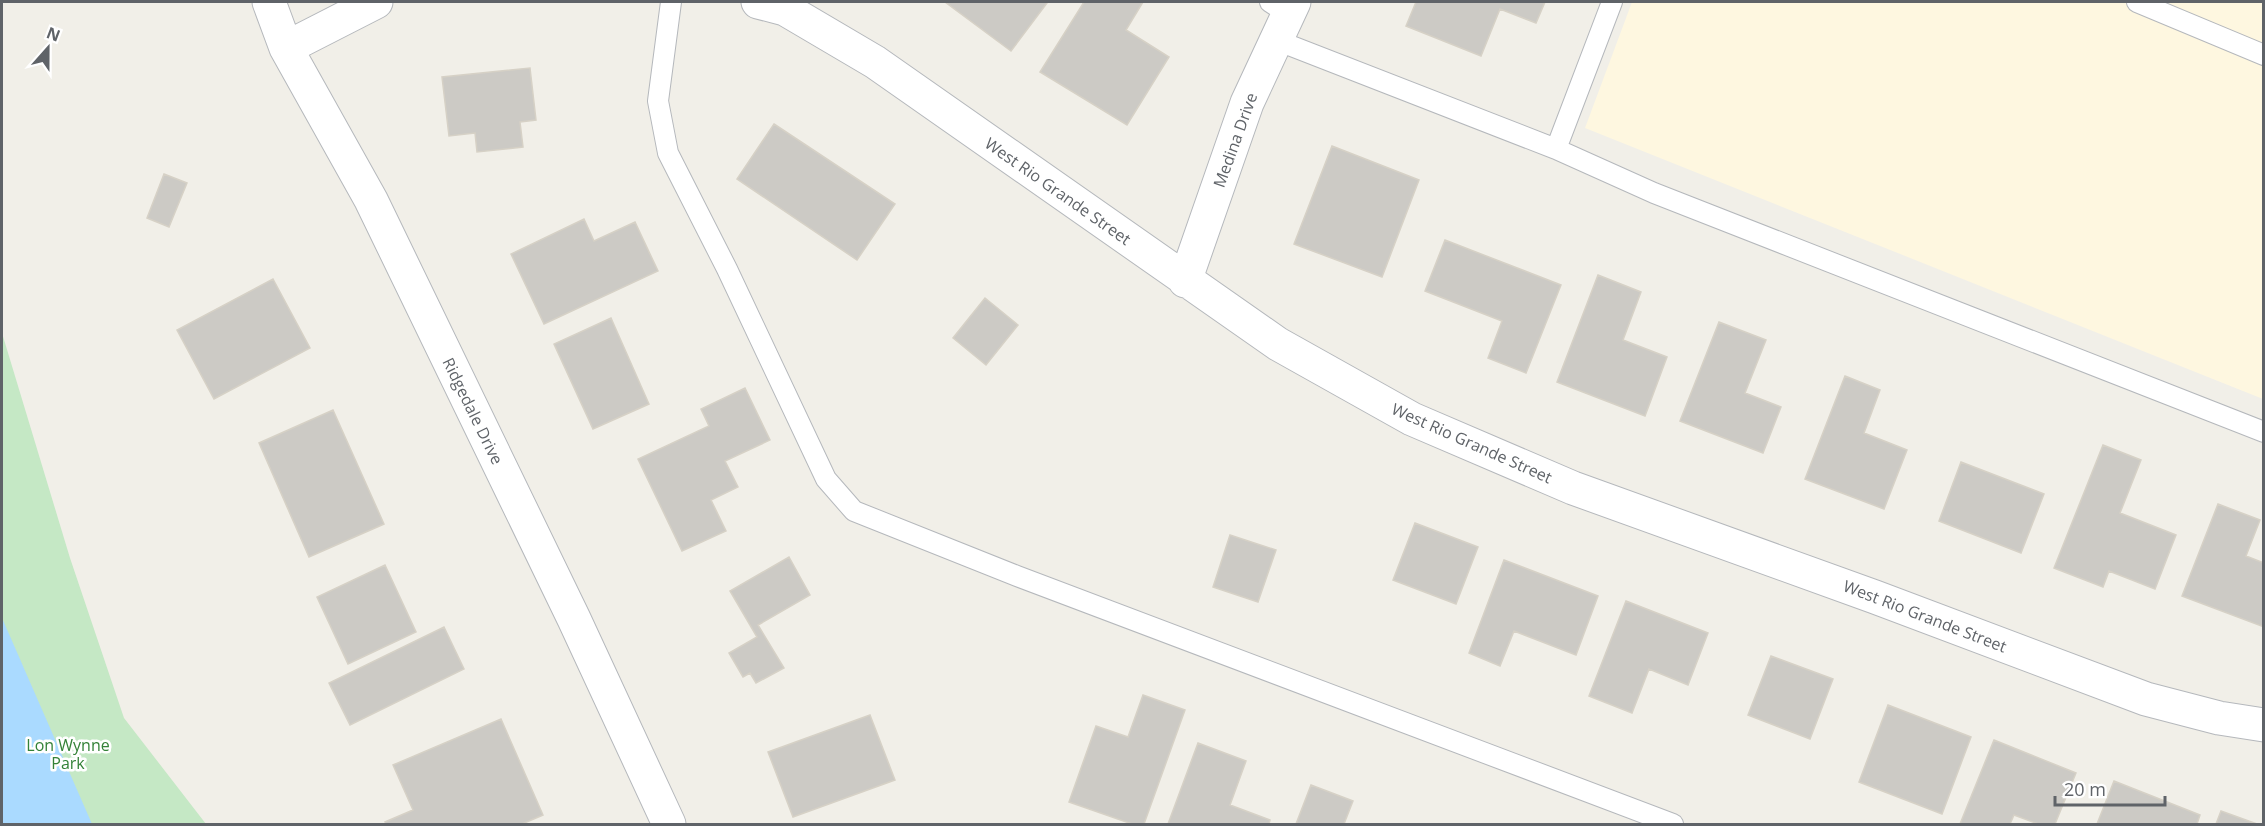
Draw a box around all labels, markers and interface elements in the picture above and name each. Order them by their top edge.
north arrow [18,18,78,78]
text: N [43,21,63,47]
street label: Medina Drive [1208,90,1262,190]
street label: West Rio Grande Street [981,132,1136,250]
street label: Ridgedale Drive [438,354,508,468]
street label: West Rio Grande Street [1388,398,1556,488]
street label: West Rio Grande Street [1840,575,2010,657]
park label: Lon Wynne Park [26,734,110,774]
scale bar [2055,769,2164,807]
text: 20 m [2064,777,2106,801]

